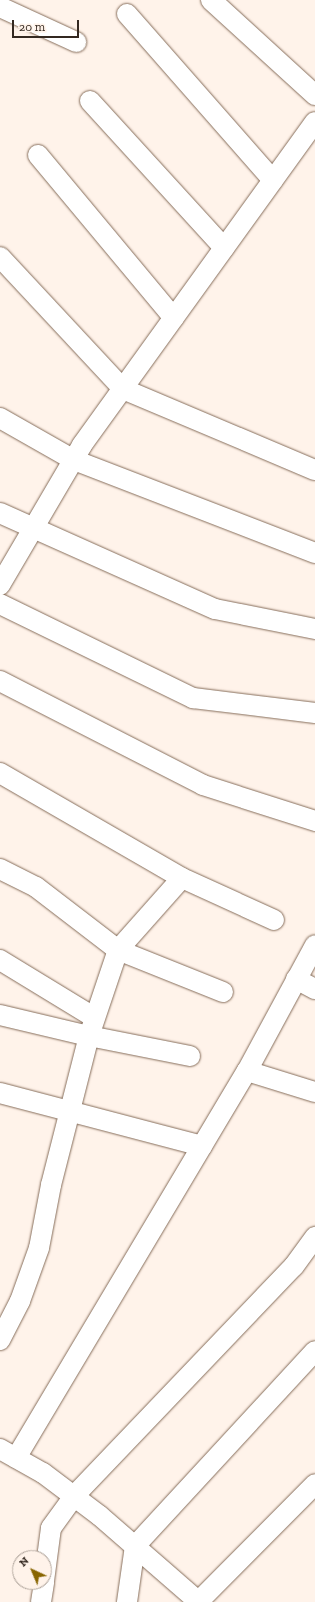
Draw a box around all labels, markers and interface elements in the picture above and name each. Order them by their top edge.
scale bar [14,12,81,38]
text: 20 m [19,20,45,34]
north arrow [12,1550,52,1590]
text: N [16,1554,32,1569]

